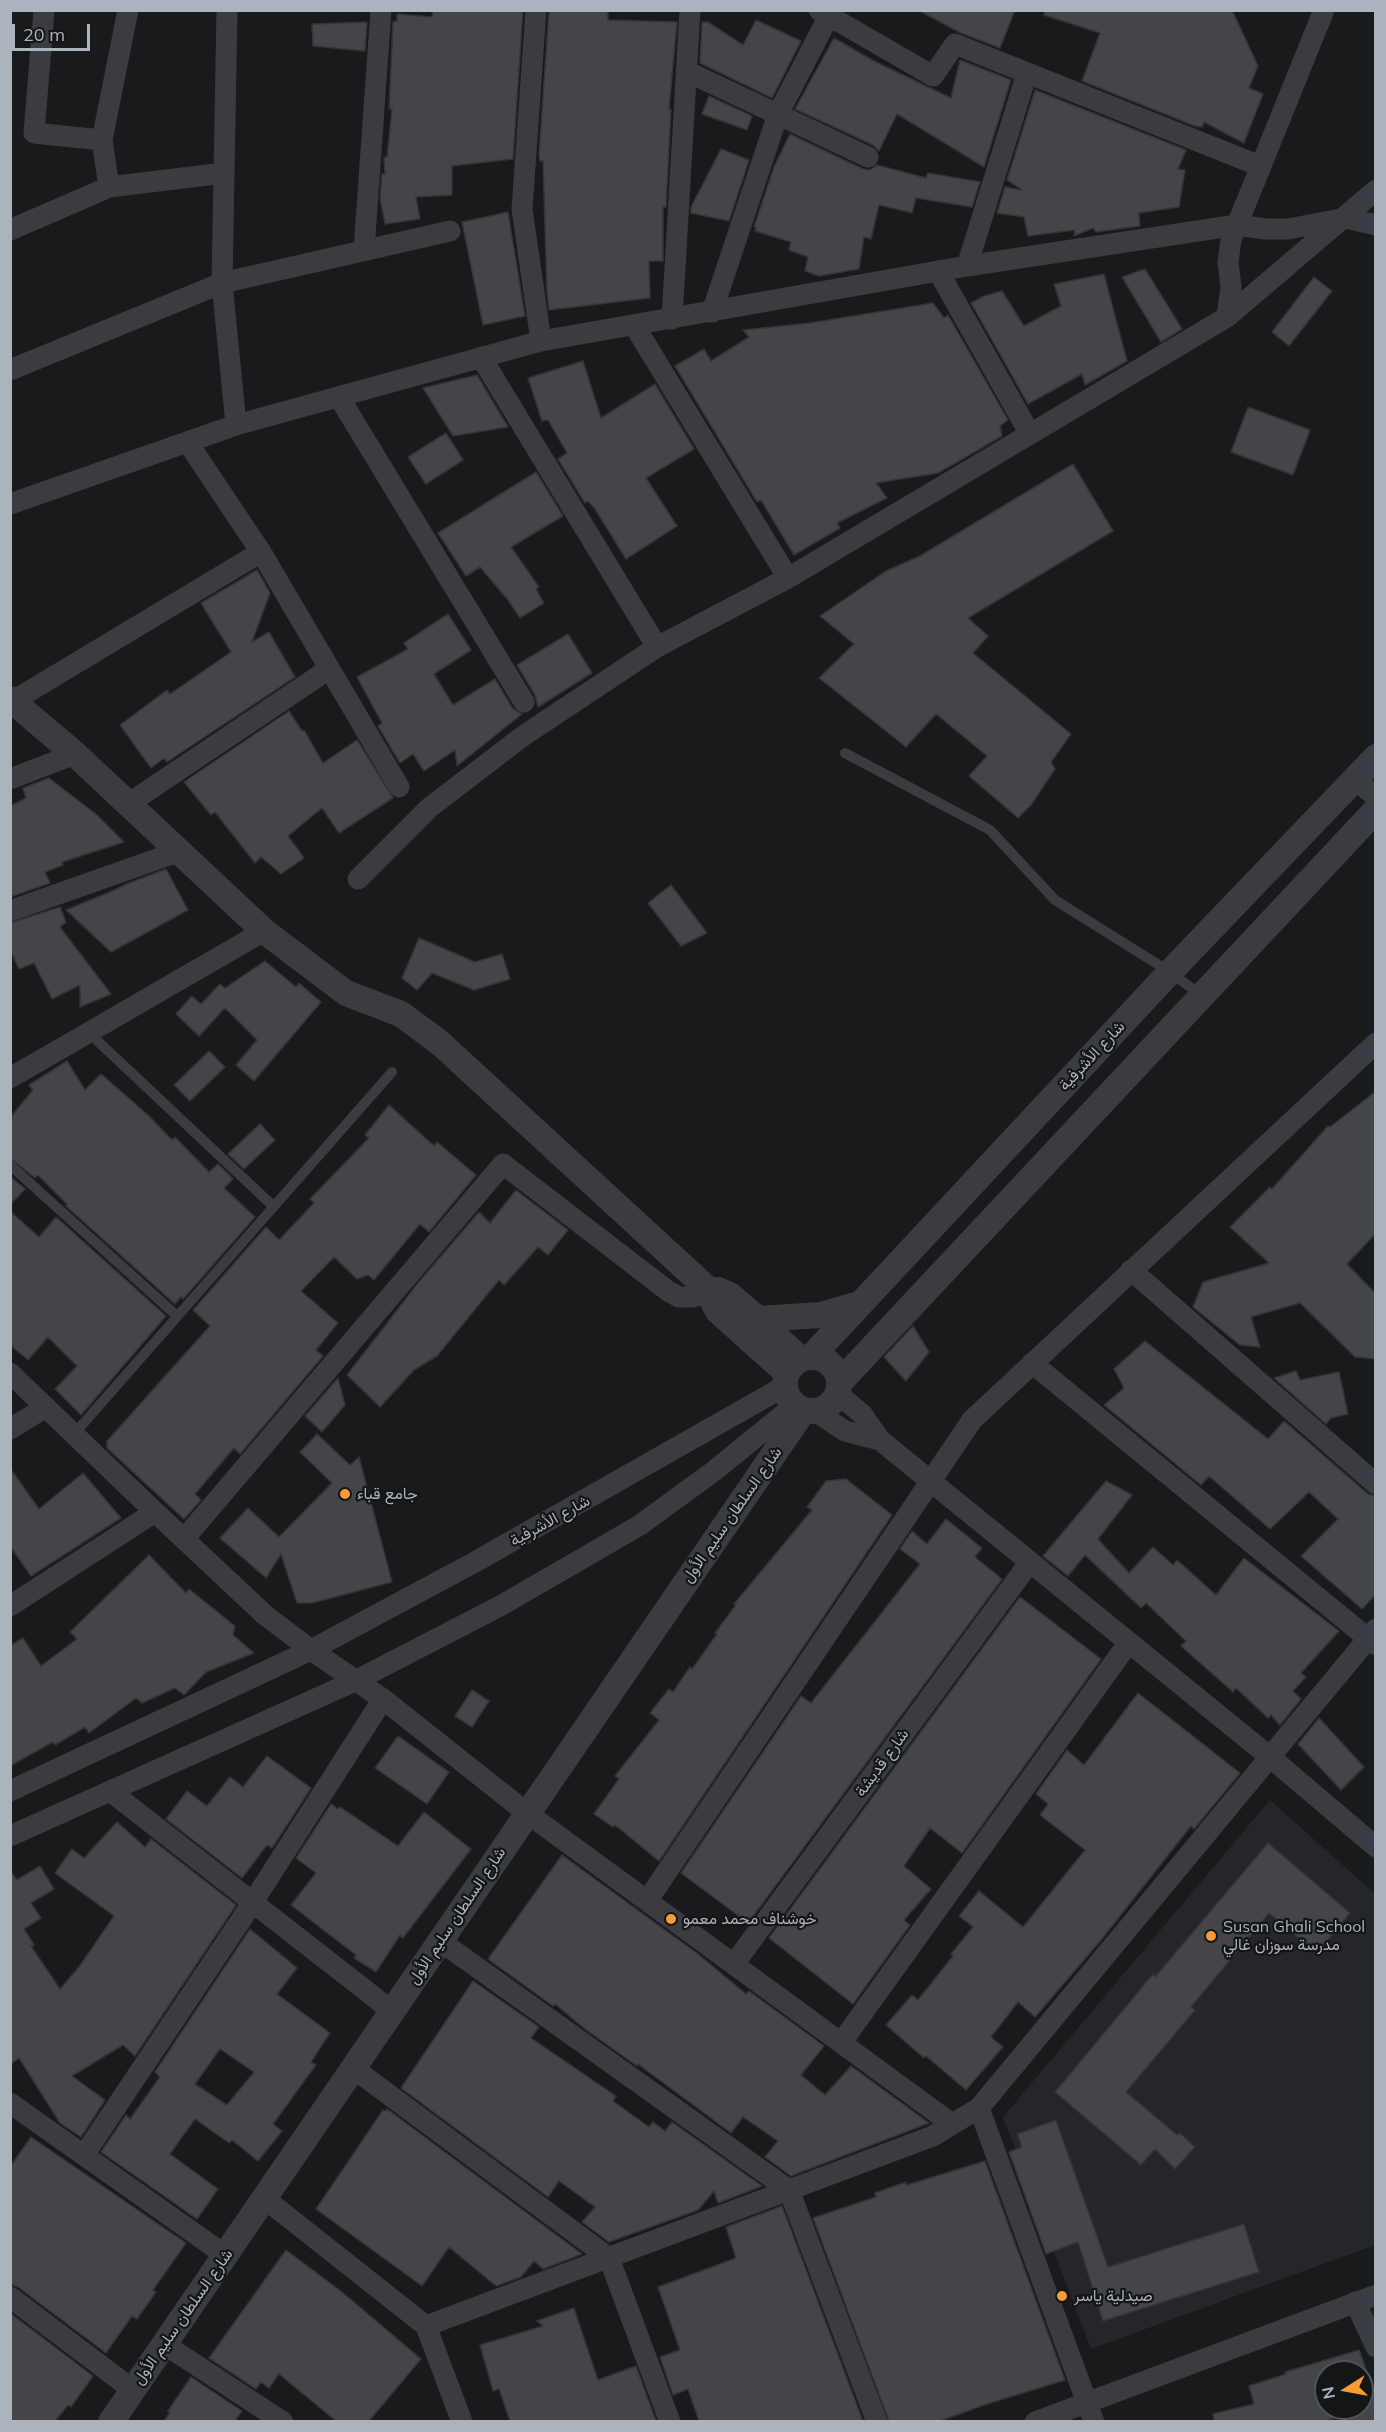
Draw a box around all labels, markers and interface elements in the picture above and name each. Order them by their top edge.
scale bar [15,12,93,50]
text: 20 m [23,23,65,46]
street label: شارع الأشرفية [1055,1017,1129,1095]
street label: شارع السلطان سليم الأول [678,1443,786,1587]
place label: جامع قباء [357,1484,418,1504]
marker: جامع قباء [338,1487,352,1501]
street label: شارع الأشرفية [507,1491,593,1551]
street label: شارع قديشة [851,1725,913,1801]
street label: شارع السلطان سليم الأول [404,1844,510,1988]
place label: خوشناف محمد معمو [683,1909,816,1929]
marker: خوشناف محمد معمو [664,1912,678,1926]
place label: Susan Ghali School مدرسة سوزان غالي [1223,1917,1365,1955]
marker: Susan Ghali School مدرسة سوزان غالي [1204,1929,1218,1943]
street label: شارع السلطان سليم الأول [129,2245,237,2389]
place label: صيدلية ياسر [1074,2286,1153,2306]
marker: صيدلية ياسر [1055,2289,1069,2303]
north arrow [1314,2360,1374,2420]
text: N [1317,2385,1339,2401]

